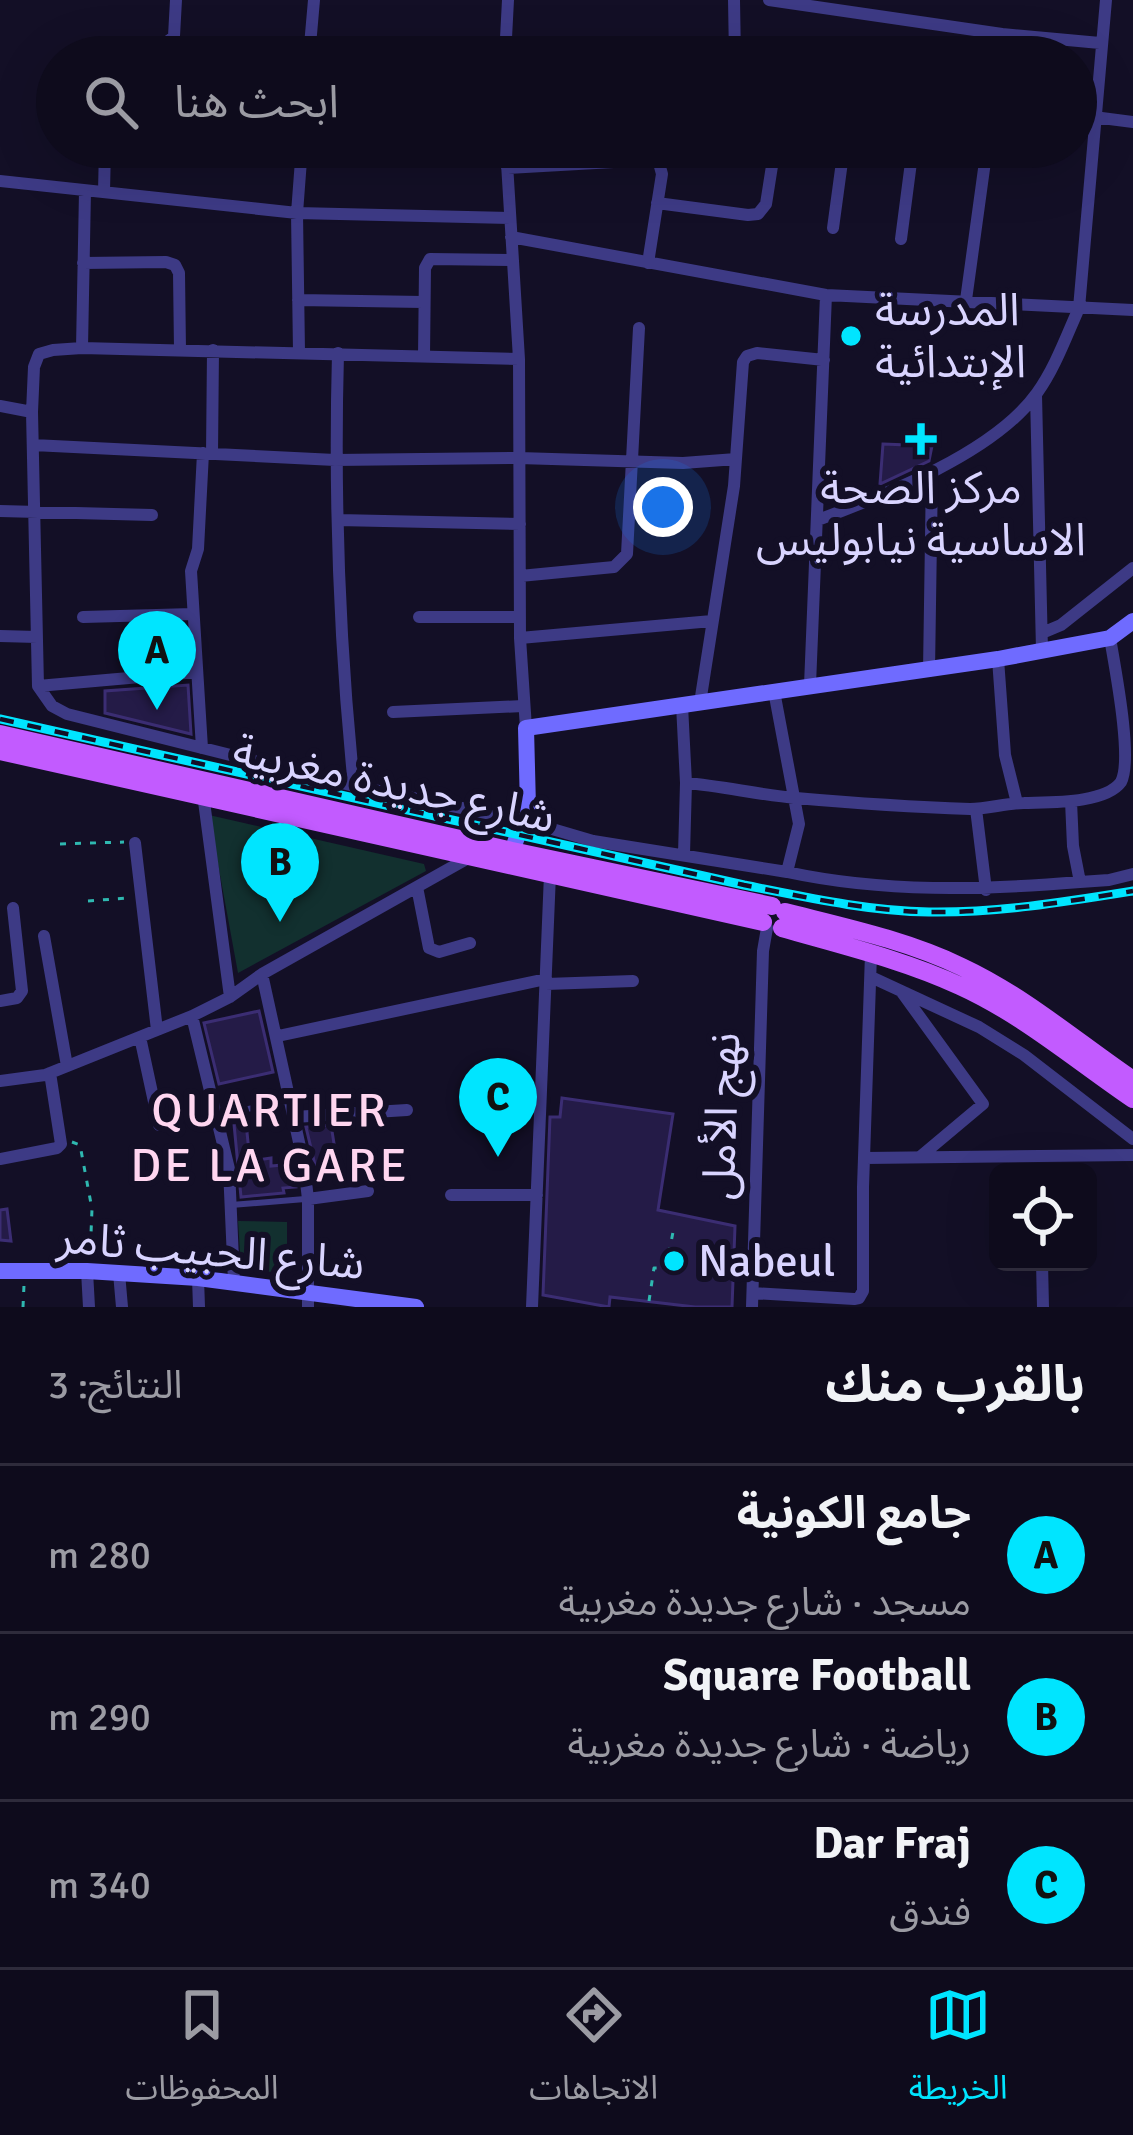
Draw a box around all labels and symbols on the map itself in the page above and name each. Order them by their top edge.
place label: المدرسة الإبتدائية [875,283,1026,391]
marker: المدرسة الإبتدائية [838,323,864,349]
marker: مركز الصحة الاساسية نيابوليس [905,423,937,455]
place label: مركز الصحة الاساسية نيابوليس [756,461,1086,568]
your location [633,477,693,537]
pin: A [118,611,196,710]
street label: شارع جديدة مغربية [227,723,560,850]
pin: B [241,823,319,922]
street label: نهج الأمل [692,1031,757,1201]
pin: C [459,1058,537,1157]
district label: QUARTIER DE LA GARE [130,1081,410,1195]
street label: شارع الحبيب ثامر [53,1210,367,1297]
place label: Nabeul [698,1234,835,1289]
marker: Nabeul [661,1248,687,1274]

